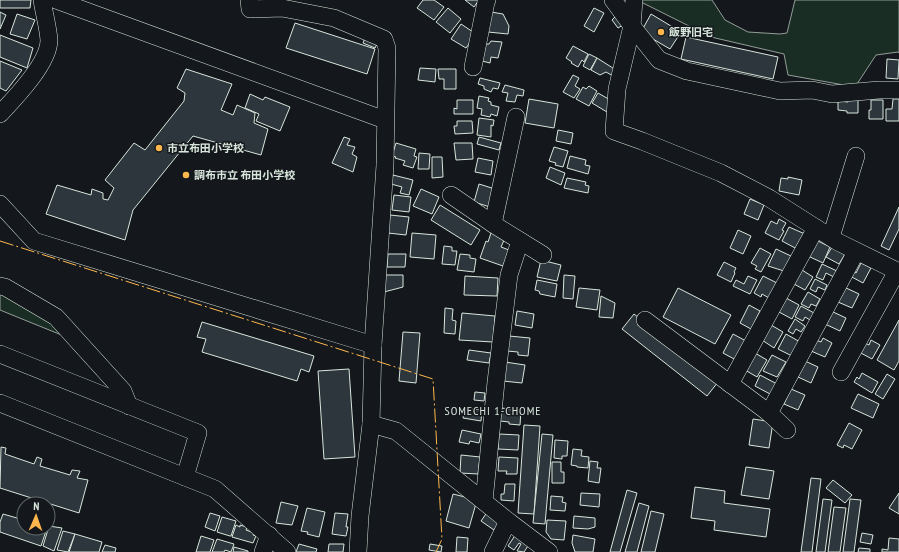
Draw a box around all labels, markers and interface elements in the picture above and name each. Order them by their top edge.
place label: 飯野旧宅 [668,25,713,39]
marker: 飯野旧宅 [656,27,666,37]
place label: 市立布田小学校 [167,141,244,155]
marker: 市立布田小学校 [154,143,164,153]
place label: 調布市立 布田小学校 [194,168,295,182]
marker: 調布市立 布田小学校 [181,170,191,180]
district label: SOMECHI 1-CHOME [445,403,542,418]
north arrow [16,496,56,536]
text: N [33,499,40,513]

